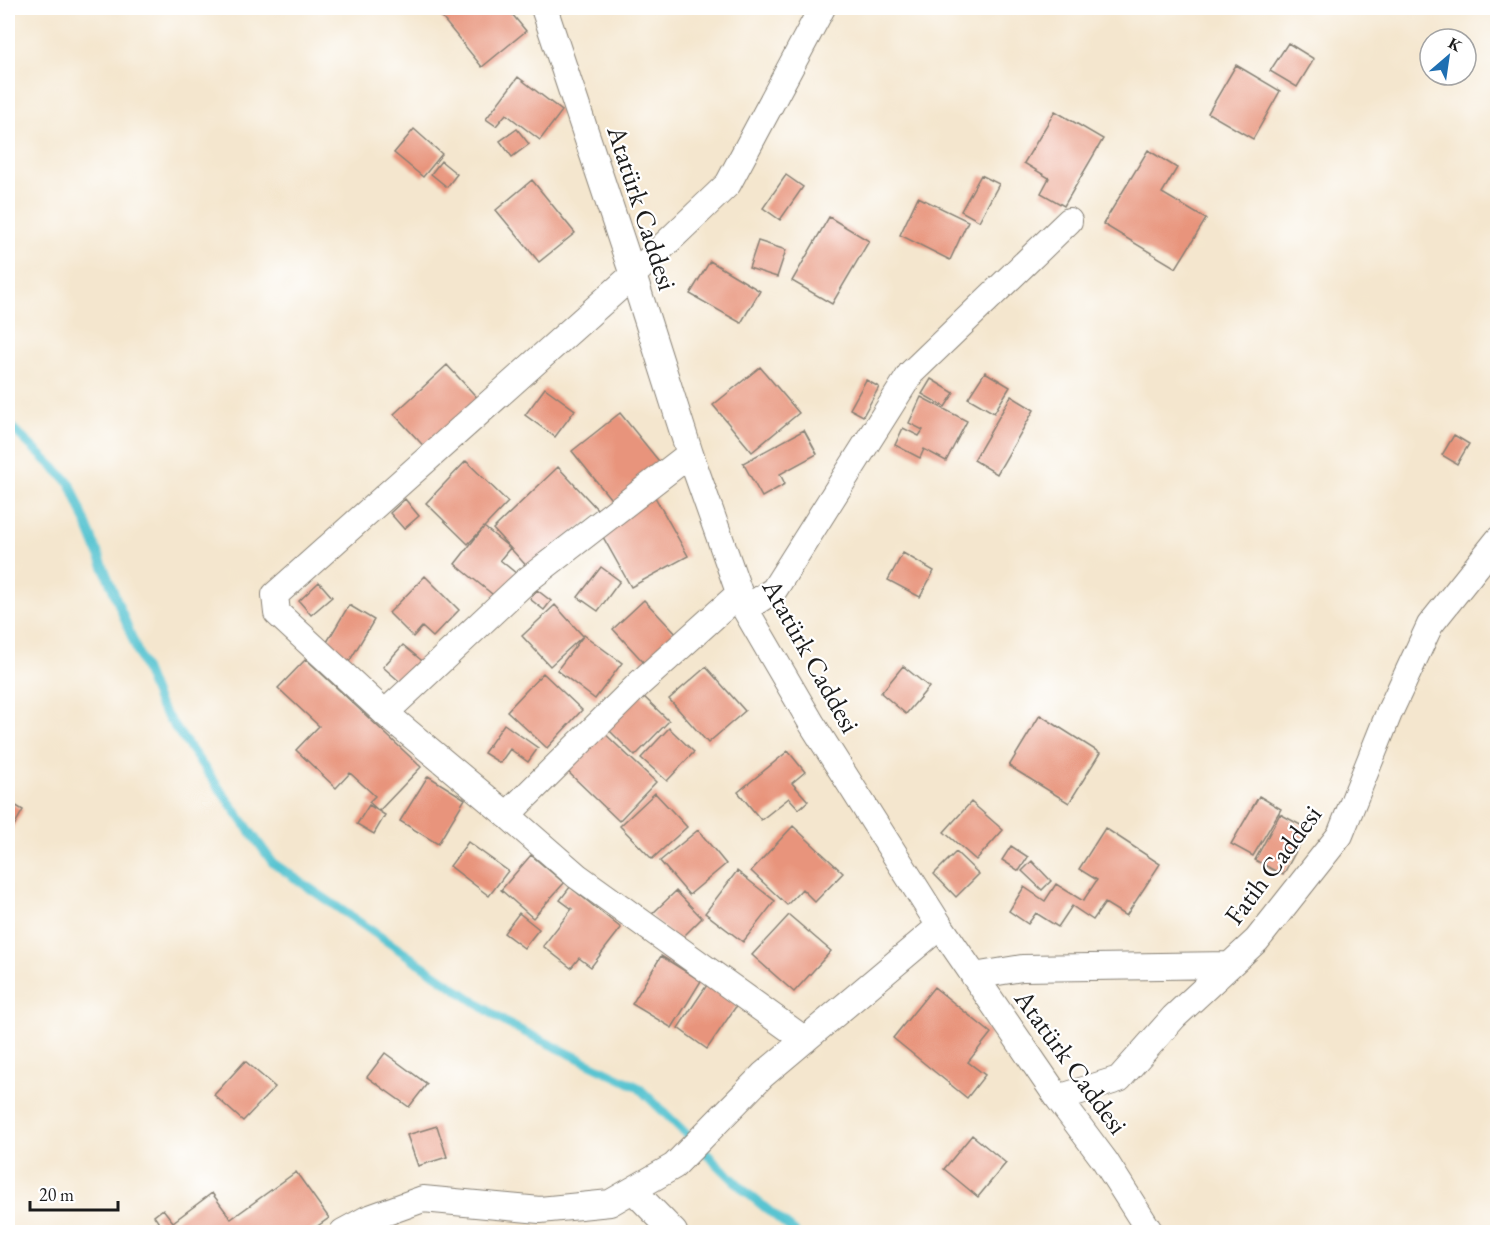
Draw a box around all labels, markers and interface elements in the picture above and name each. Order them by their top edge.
north arrow [1418,27,1478,87]
text: K [1445,32,1466,57]
street label: Atatürk Caddesi [599,120,686,295]
street label: Atatürk Caddesi [754,572,868,739]
street label: Fatih Caddesi [1216,797,1329,932]
street label: Atatürk Caddesi [1006,981,1136,1141]
scale bar [30,1174,118,1212]
text: 20 m [39,1183,74,1206]

